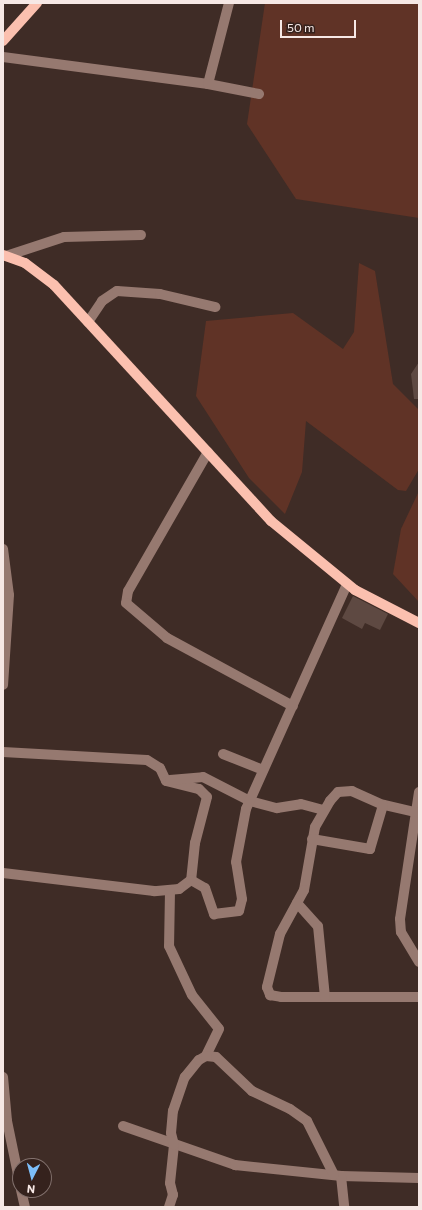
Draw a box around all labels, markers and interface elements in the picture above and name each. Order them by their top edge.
scale bar [282,12,358,38]
text: 50 m [287,20,315,34]
north arrow [12,1158,52,1198]
text: N [26,1183,36,1196]

